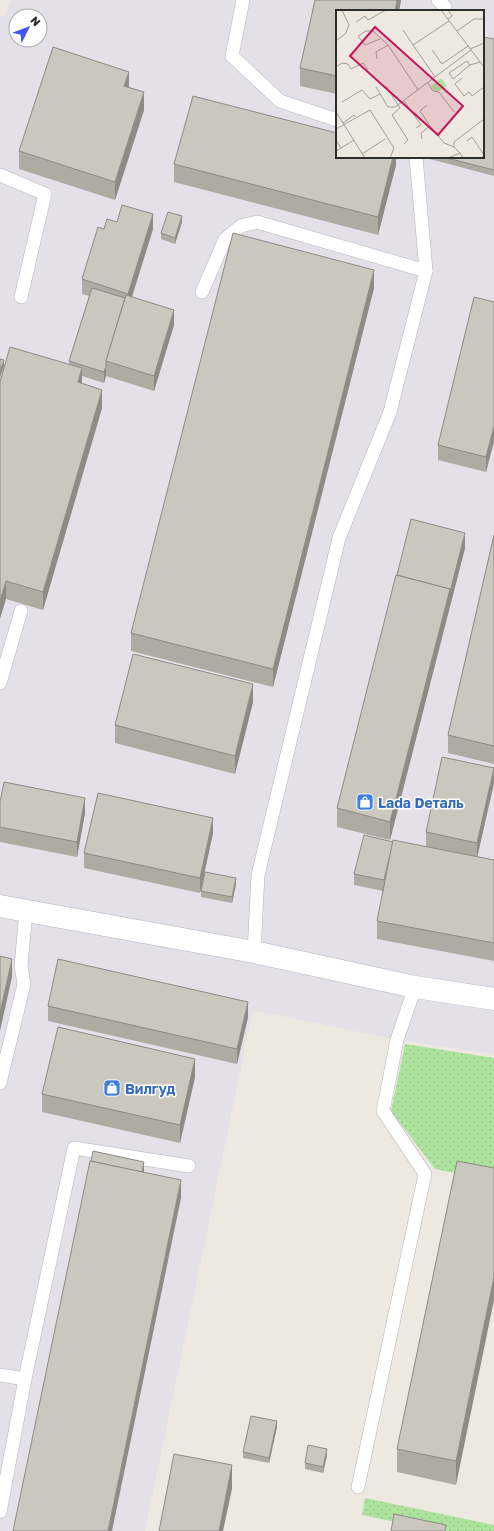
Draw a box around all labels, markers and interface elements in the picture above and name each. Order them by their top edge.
north arrow [8,8,48,48]
inset map [336,10,484,158]
text: N [28,14,43,28]
shop icon: Lada Dеталь [355,792,375,812]
place label: Lada Dеталь [378,794,464,811]
shop icon: Вилгуд [102,1078,122,1098]
place label: Вилгуд [125,1080,176,1097]

